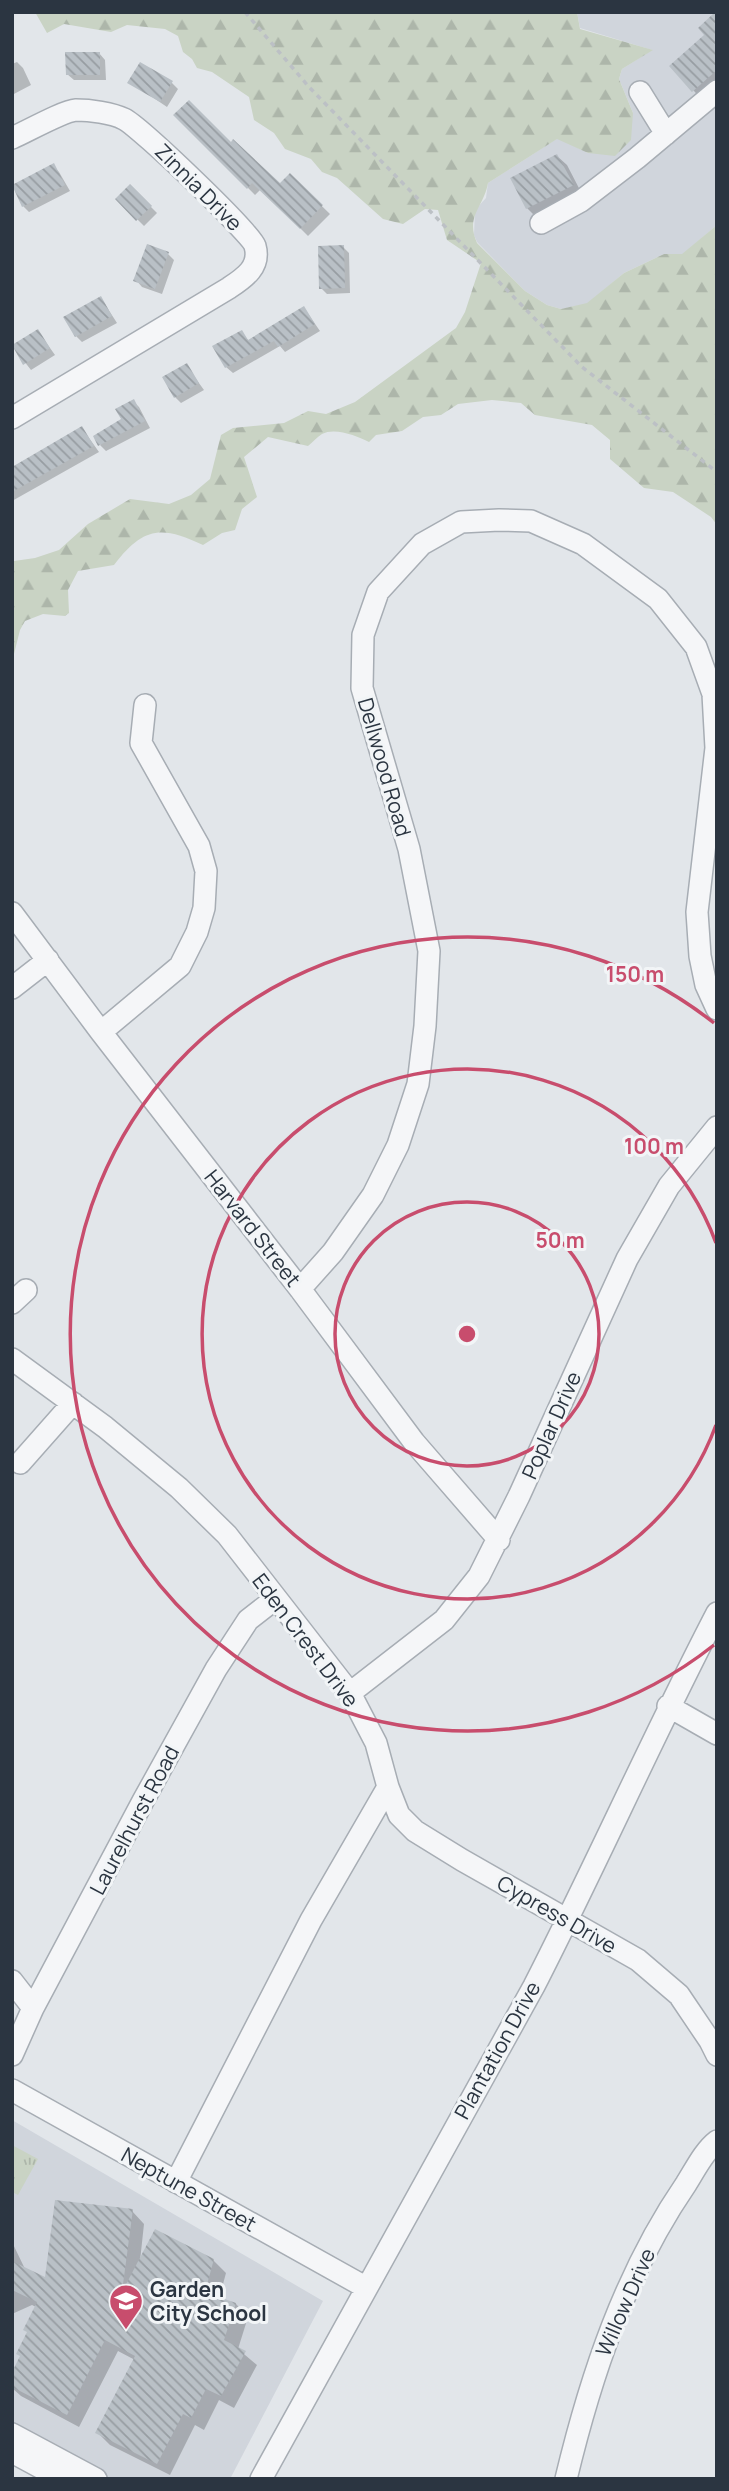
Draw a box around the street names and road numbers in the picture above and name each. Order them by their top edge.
street label: Zinnia Drive [149,137,249,237]
street label: Dellwood Road [352,694,418,840]
street label: Harvard Street [199,1164,307,1292]
street label: Poplar Drive [515,1367,587,1483]
street label: Eden Crest Drive [247,1568,365,1712]
street label: Laurelhurst Road [83,1741,185,1899]
street label: Cypress Drive [492,1868,622,1960]
street label: Plantation Drive [448,1976,546,2124]
street label: Neptune Street [117,2140,261,2238]
street label: Willow Drive [589,2244,661,2360]

